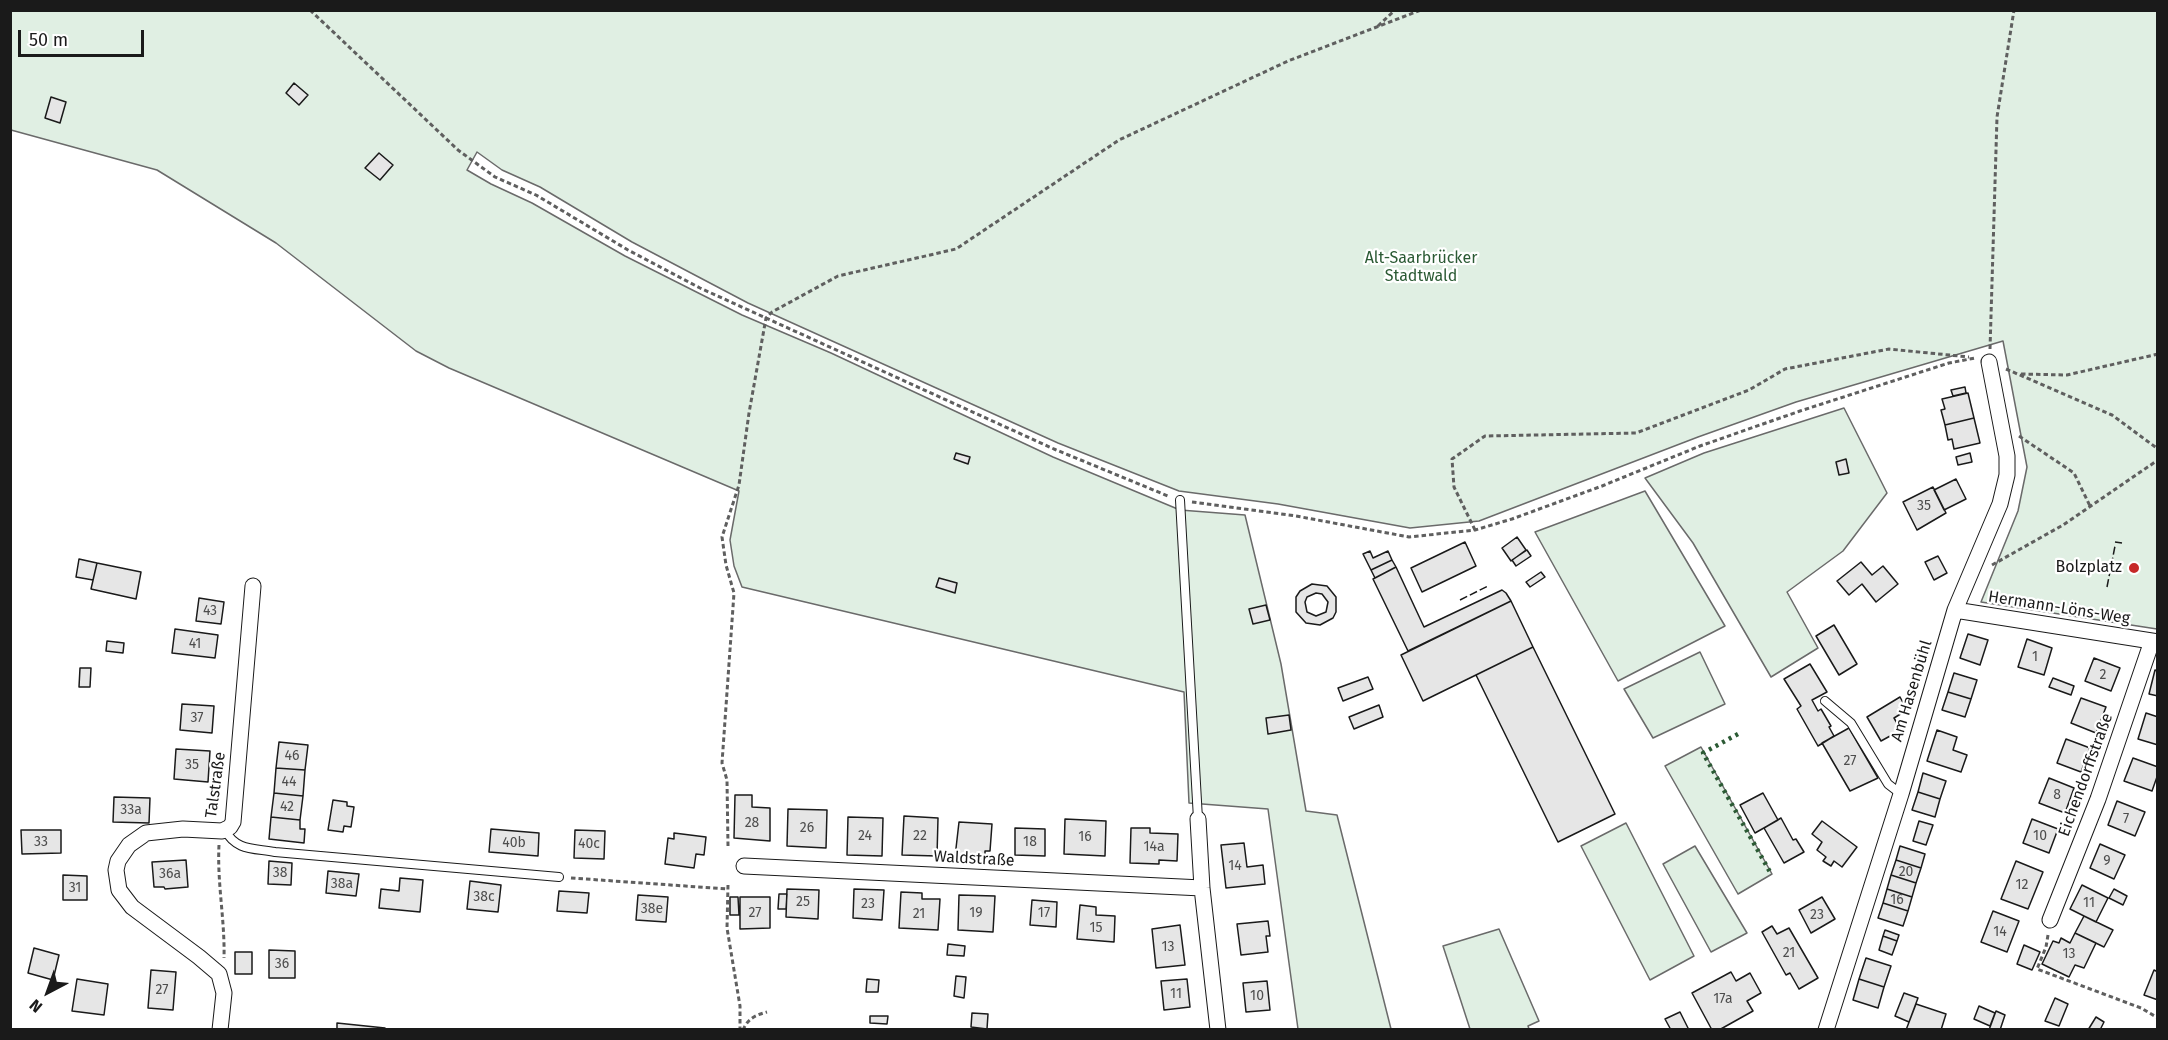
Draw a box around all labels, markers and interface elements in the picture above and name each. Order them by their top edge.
scale bar [21,18,147,56]
text: 50 m [29,29,68,51]
park label: Alt-Saarbrücker Stadtwald [1365,249,1477,287]
house number: 35 [1917,498,1931,514]
place label: Bolzplatz [2056,558,2122,578]
marker: Bolzplatz [2127,561,2141,575]
street label: Hermann-Löns-Weg [1987,587,2131,629]
house number: 43 [203,603,217,619]
house number: 41 [189,636,201,652]
street label: Am Hasenbühl [1887,638,1937,744]
house number: 1 [2032,649,2038,665]
house number: 2 [2100,667,2106,683]
house number: 37 [190,710,204,726]
street label: Eichendorffstraße [2055,711,2117,839]
house number: 46 [285,748,299,764]
street label: Talstraße [202,751,230,819]
house number: 27 [1843,753,1857,769]
house number: 35 [185,757,199,773]
house number: 44 [282,774,296,790]
house number: 8 [2053,787,2061,803]
house number: 42 [280,799,294,815]
house number: 33a [120,802,142,818]
house number: 7 [2123,811,2129,827]
house number: 28 [745,815,759,831]
house number: 26 [800,820,814,836]
house number: 24 [858,828,872,844]
house number: 22 [913,828,927,844]
house number: 10 [2033,828,2047,844]
house number: 16 [1078,829,1092,845]
house number: 33 [34,834,48,850]
house number: 18 [1023,834,1037,850]
house number: 40b [502,835,526,851]
house number: 40c [578,836,600,852]
house number: 14a [1143,839,1165,855]
street label: Waldstraße [933,847,1015,871]
house number: 9 [2103,853,2111,869]
house number: 14 [1228,858,1242,874]
house number: 20 [1899,864,1913,880]
house number: 38 [273,865,287,881]
house number: 36a [159,866,181,882]
house number: 38a [331,876,353,892]
house number: 12 [2016,877,2028,893]
house number: 31 [69,880,81,896]
house number: 38c [473,889,495,905]
house number: 16 [1890,892,1904,908]
house number: 25 [796,894,810,910]
house number: 11 [2083,895,2095,911]
house number: 23 [861,896,875,912]
house number: 38e [641,901,663,917]
house number: 27 [748,905,762,921]
house number: 19 [969,905,983,921]
house number: 17 [1038,905,1050,921]
house number: 21 [913,906,925,922]
house number: 23 [1810,907,1824,923]
house number: 15 [1089,920,1103,936]
house number: 14 [1993,924,2007,940]
house number: 13 [1161,939,1175,955]
house number: 21 [1783,945,1795,961]
house number: 13 [2062,946,2076,962]
house number: 36 [275,956,289,972]
north arrow [18,962,78,1022]
house number: 27 [155,982,169,998]
house number: 11 [1170,986,1182,1002]
house number: 10 [1250,988,1264,1004]
house number: 17a [1713,991,1733,1007]
text: N [26,995,46,1017]

